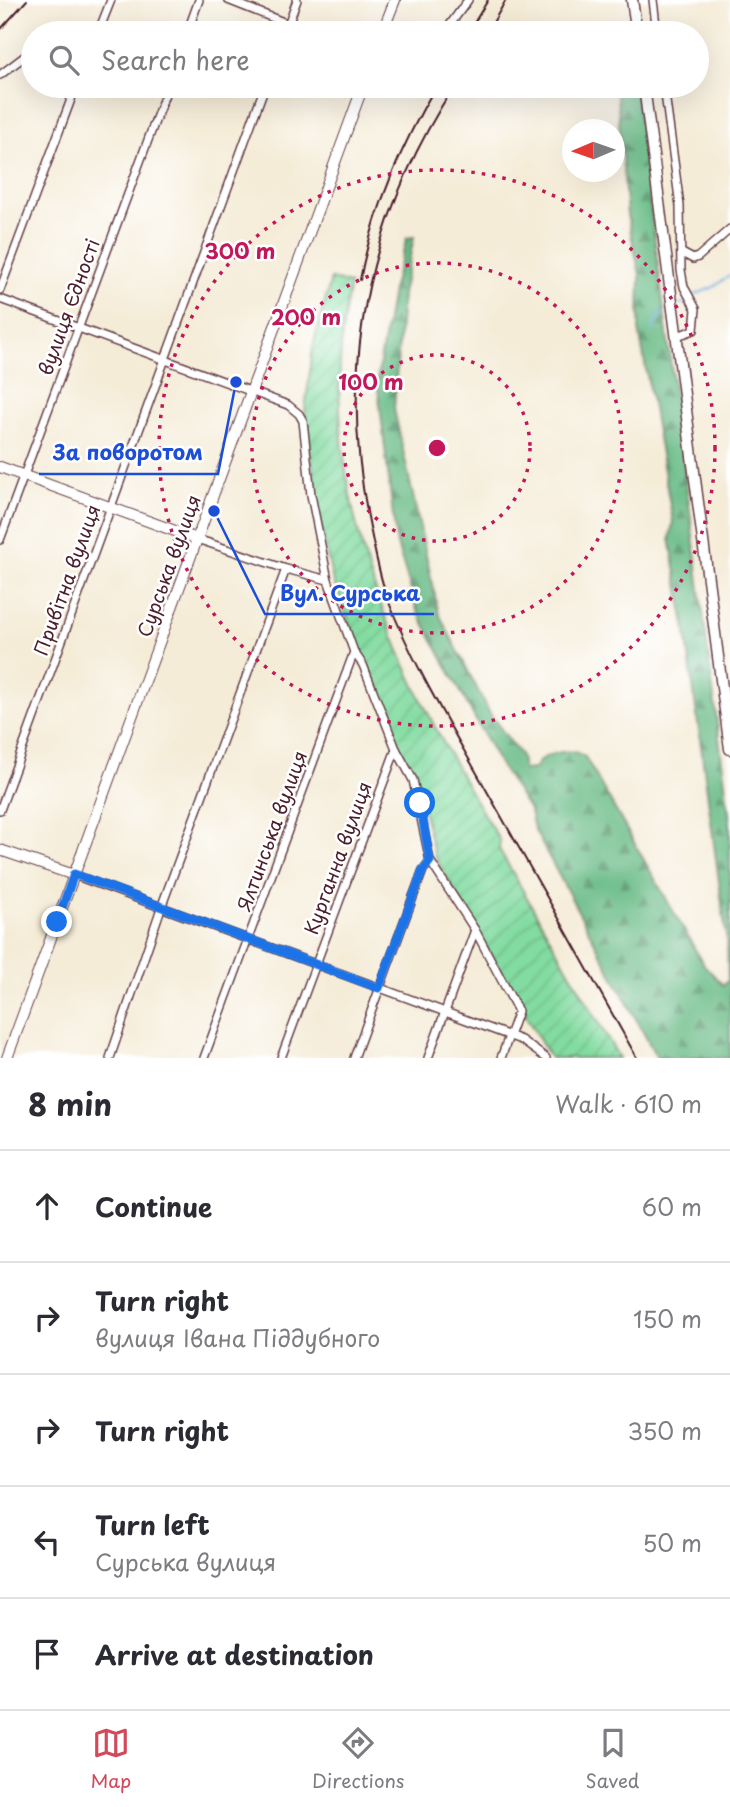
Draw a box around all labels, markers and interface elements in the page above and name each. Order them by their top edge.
search box [21,21,709,98]
text: Search here [101,40,250,79]
icon: search [45,41,83,79]
north arrow [562,119,625,182]
street label: вулиця Єдності [30,234,106,379]
text: 300 m [205,234,275,266]
text: 200 m [271,300,341,332]
text: 100 m [338,365,404,397]
callout: За поворотом [39,432,218,474]
text: За поворотом [52,435,203,467]
centre of rings [425,436,449,460]
street label: Сурська вулиця [129,491,207,641]
street label: Привітна вулиця [26,500,106,659]
callout: Вул. Сурська [265,572,434,614]
text: Вул. Сурська [280,576,420,608]
street label: Ялтинська вулиця [229,747,313,915]
street label: Курганна вулиця [296,777,378,938]
route start [404,787,435,818]
route end [41,906,72,937]
text: 8 min [28,1081,112,1126]
text: Walk · 610 m [555,1086,702,1121]
icon: ahead [28,1187,66,1225]
text: Continue [95,1187,212,1226]
text: 60 m [642,1189,702,1224]
text: Turn right [95,1281,229,1320]
icon: right [28,1299,66,1337]
text: 150 m [633,1301,702,1336]
text: вулиця Івана Піддубного [95,1320,380,1355]
icon: right [28,1411,66,1449]
text: Turn right [95,1411,229,1450]
text: 350 m [627,1413,702,1448]
text: Turn left [95,1505,210,1544]
icon: left [28,1523,66,1561]
text: 50 m [642,1525,702,1560]
text: Сурська вулиця [95,1544,276,1579]
icon: arrive [28,1635,66,1673]
text: Arrive at destination [95,1635,374,1674]
tab: Map [91,1724,131,1794]
tab: Directions [312,1724,405,1794]
tab: Saved [586,1724,639,1794]

